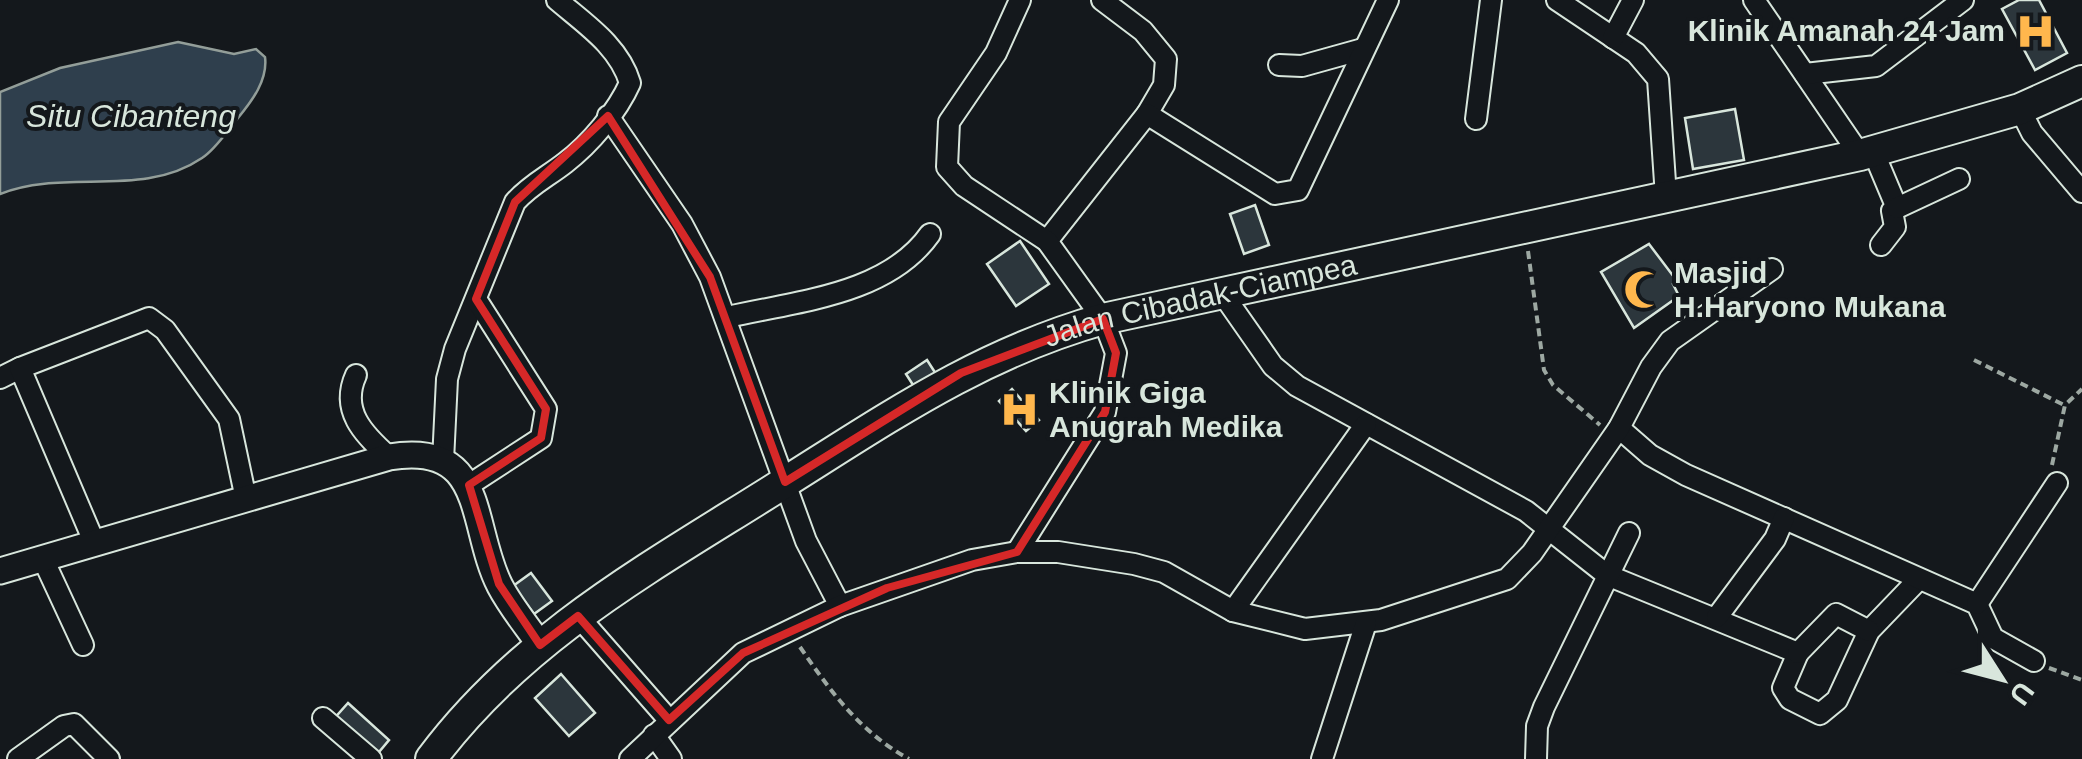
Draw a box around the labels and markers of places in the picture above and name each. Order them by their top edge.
hospital icon: Klinik Amanah 24 Jam [2014,10,2056,52]
place label: Klinik Amanah 24 Jam [1688,14,2005,47]
place label: Masjid H.Haryono Mukana [1674,256,1946,323]
mosque icon: Masjid H.Haryono Mukana [1623,269,1665,311]
place label: Klinik Giga Anugrah Medika [1049,376,1283,443]
hospital icon: Klinik Giga Anugrah Medika [998,389,1040,431]

